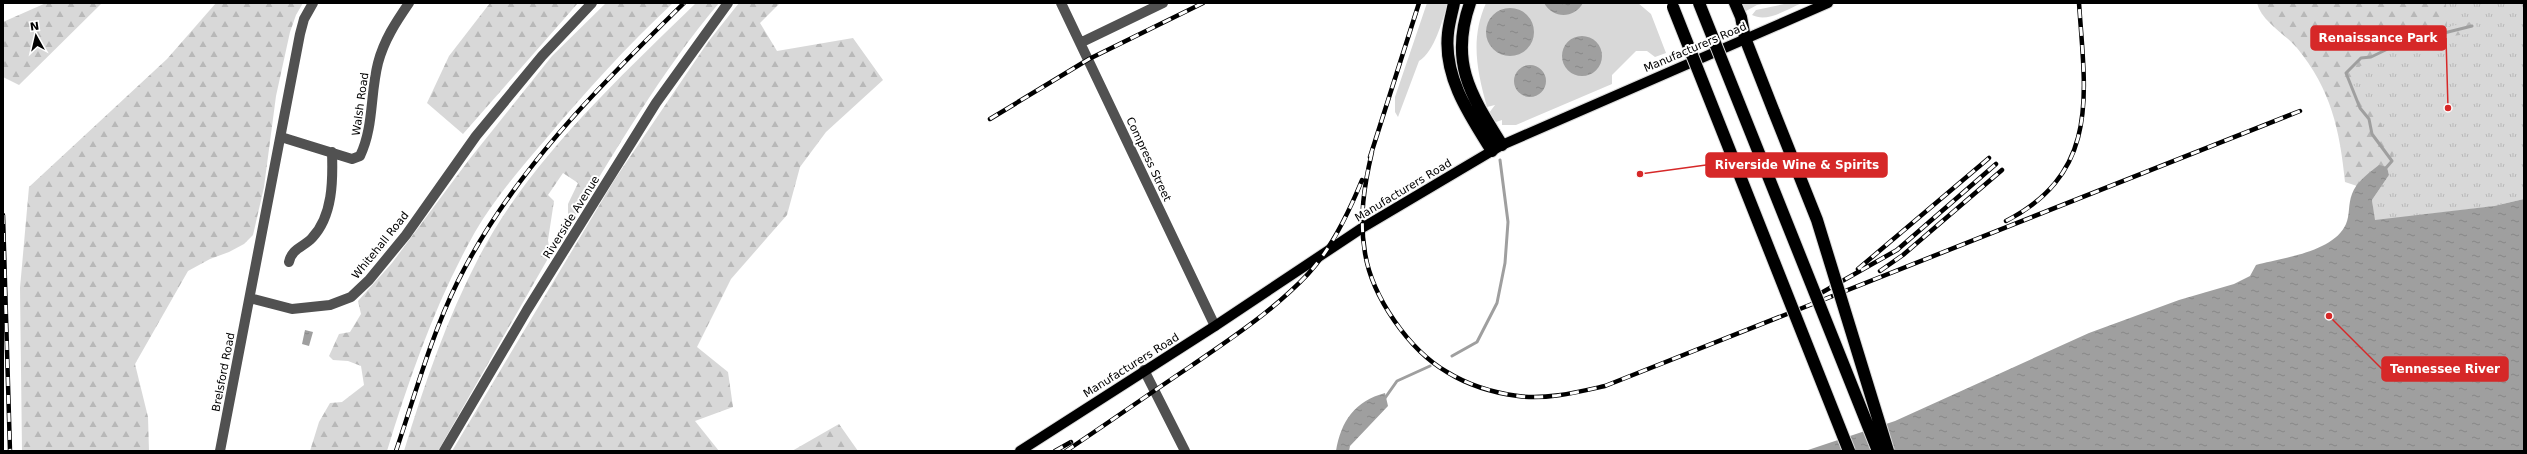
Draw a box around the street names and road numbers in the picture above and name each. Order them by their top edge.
street label: Manufacturers Road [1642,20,1749,75]
street label: Walsh Road [350,72,371,137]
street label: Compress Street [1123,115,1174,204]
street label: Manufacturers Road [1353,156,1454,224]
street label: Riverside Avenue [541,173,602,261]
street label: Whitehall Road [349,209,412,282]
street label: Brelsford Road [209,331,238,413]
street label: Manufacturers Road [1081,331,1182,400]

